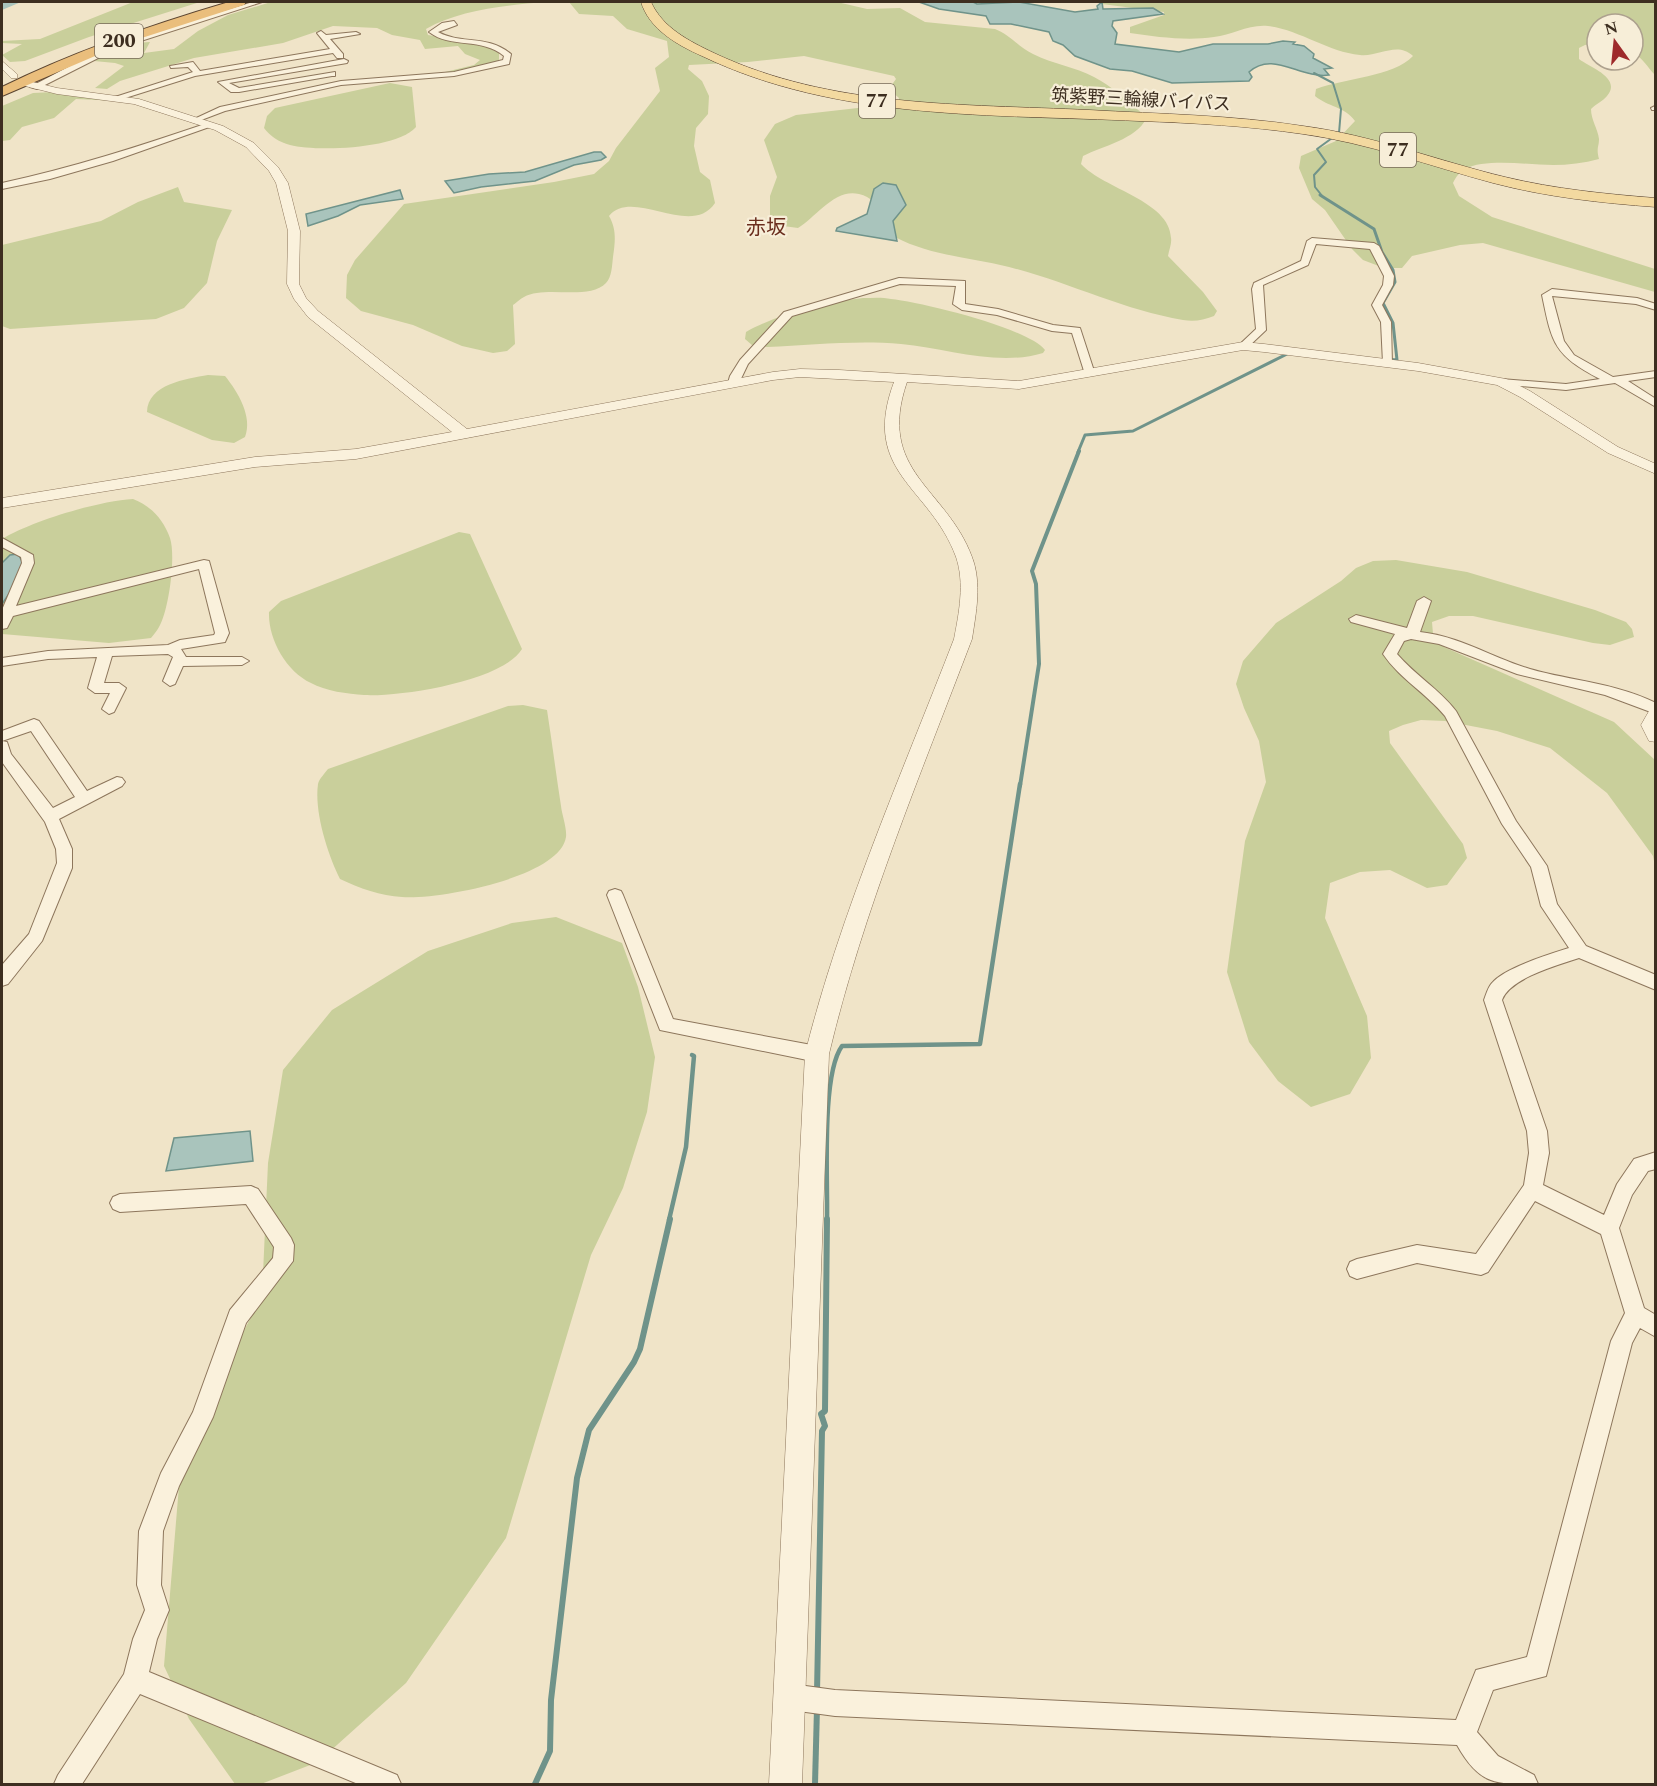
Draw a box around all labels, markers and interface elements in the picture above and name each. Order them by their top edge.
north arrow [1585,12,1645,72]
text: N [1602,15,1621,42]
road number: 200 [95,24,143,58]
street label: 筑紫野三輪線バイパス [1051,82,1231,118]
road number: 77 [859,84,895,118]
road number: 77 [1380,133,1416,167]
district label: 赤坂 [746,213,786,243]

